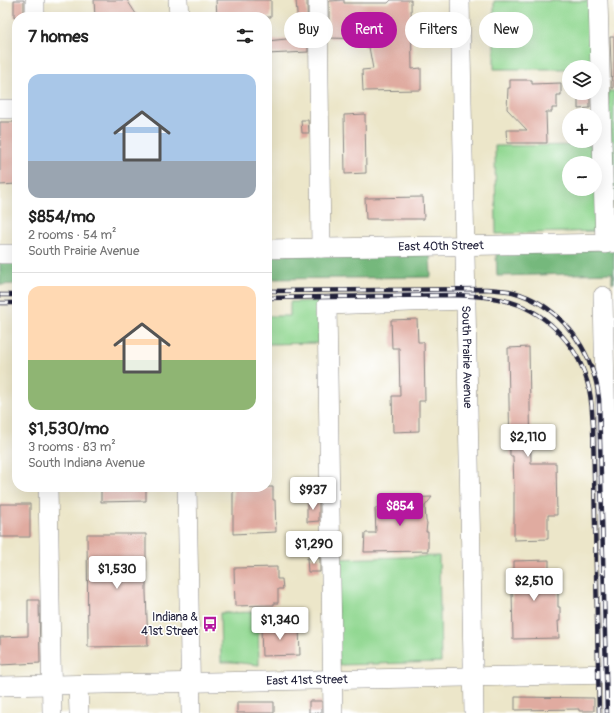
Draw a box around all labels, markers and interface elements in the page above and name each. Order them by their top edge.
chip: Buy [284,12,333,48]
chip: Rent [341,12,397,48]
chip: Filters [405,12,471,48]
chip: New [479,12,533,48]
icon: filters [234,25,256,47]
text: 7 homes [28,26,88,47]
map controls [562,60,602,196]
button: layers [562,60,602,100]
icon: home [106,100,178,172]
button: + [562,108,602,148]
button: − [562,156,602,196]
text: $854/mo [28,206,95,227]
text: 2 rooms · 54 m² [28,227,116,243]
street label: East 40th Street [398,238,484,254]
text: South Prairie Avenue [28,243,139,259]
street label: South Prairie Avenue [458,305,476,409]
icon: home [106,312,178,384]
text: $1,530/mo [28,418,109,439]
pin: $2,110 [495,424,561,458]
text: $2,110 [510,429,546,445]
text: 3 rooms · 83 m² [28,439,116,455]
text: South Indiana Avenue [28,455,145,471]
pin: $937 [289,477,337,511]
text: $937 [299,482,327,498]
pin: $854 [376,493,424,527]
text: $854 [386,498,414,514]
pin: $1,290 [281,531,347,565]
text: $1,290 [295,536,333,552]
pin: $1,530 [84,556,150,590]
text: $1,530 [98,561,136,577]
pin: $2,510 [501,568,567,602]
text: $2,510 [515,573,553,589]
pin: $1,340 [247,607,313,641]
place label: Indiana & 41st Street [141,610,198,639]
text: $1,340 [260,612,300,628]
bus stop icon: Indiana & 41st Street [201,615,219,633]
street label: East 41st Street [266,672,348,688]

